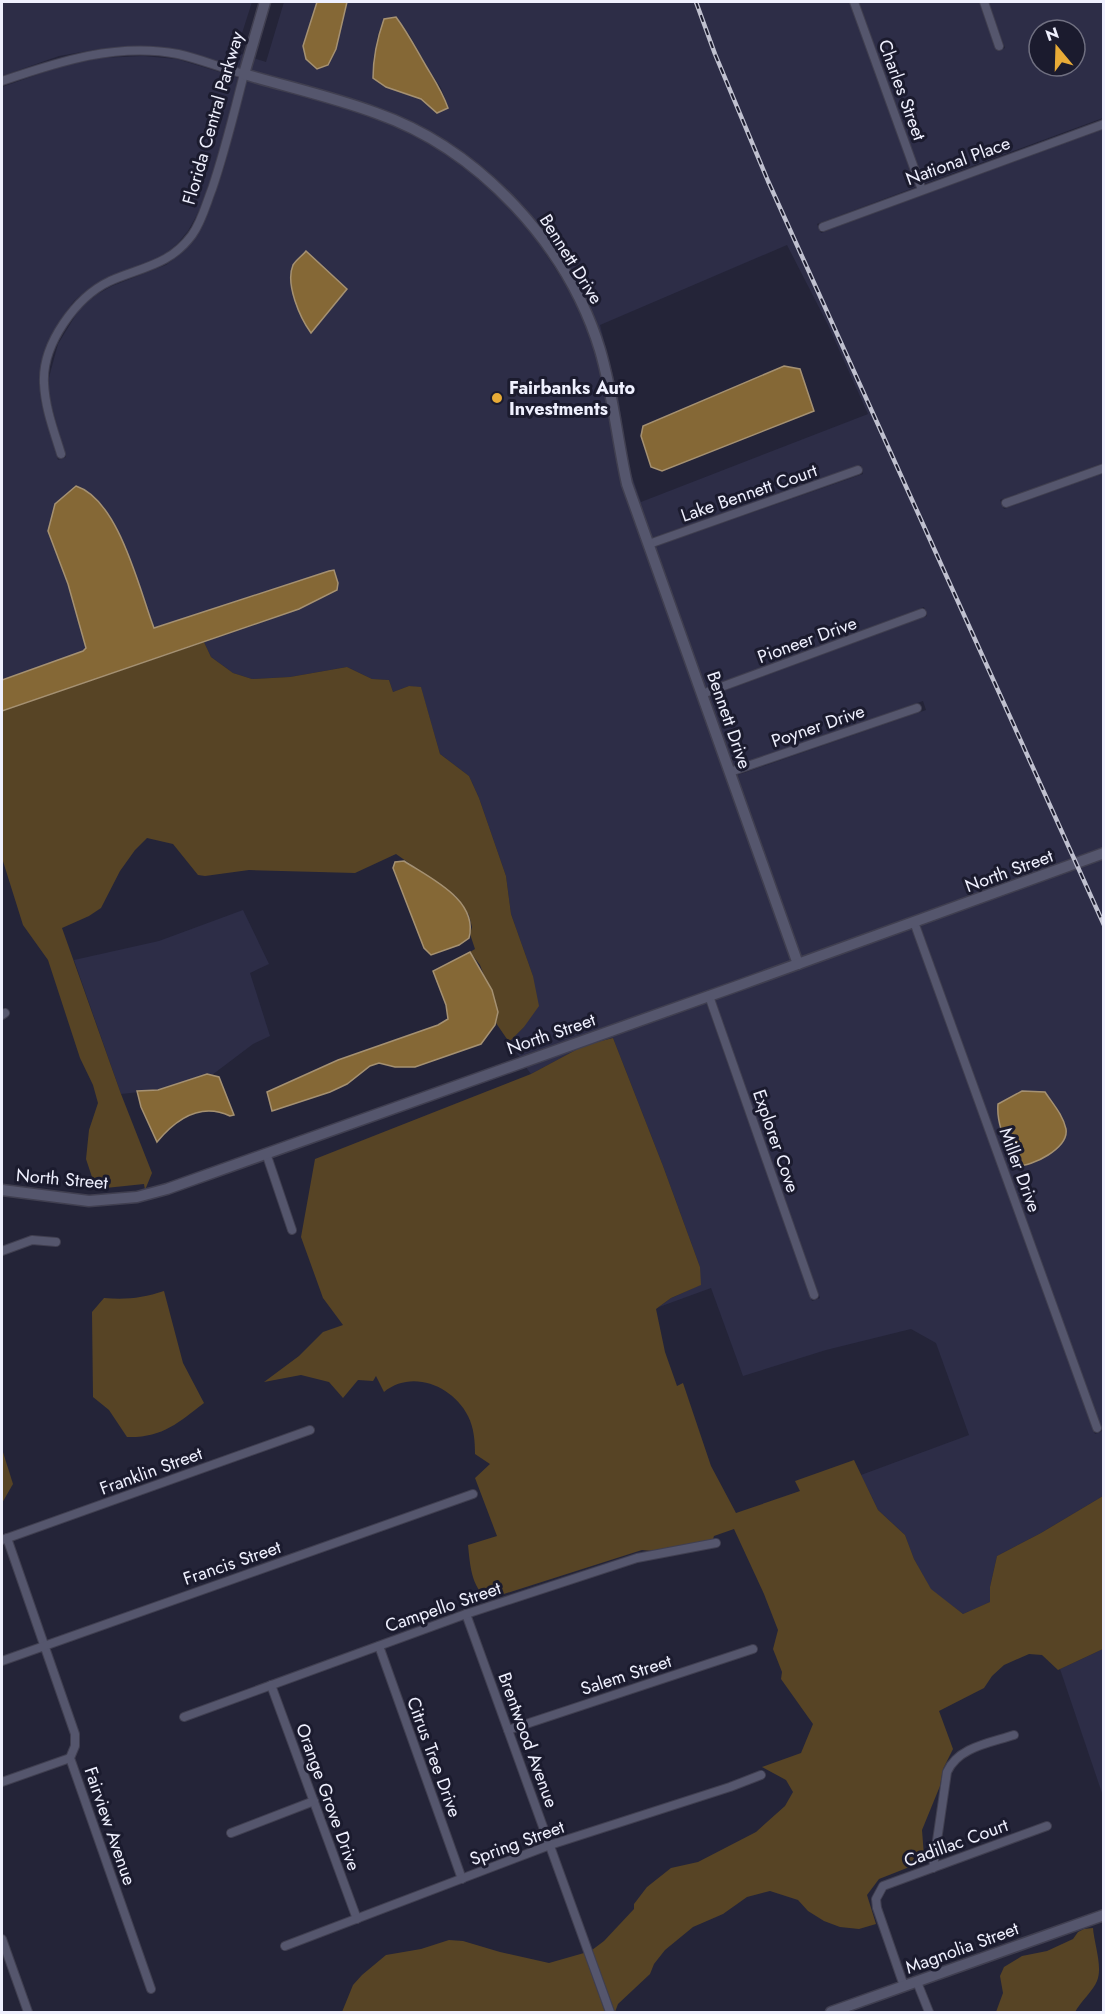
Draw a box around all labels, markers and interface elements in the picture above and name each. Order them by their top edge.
north arrow [1027,18,1087,78]
text: N [1043,21,1062,47]
street label: Florida Central Parkway [176,28,250,208]
street label: Charles Street [872,36,933,145]
street label: National Place [902,130,1014,192]
street label: Bennett Drive [533,209,609,309]
place label: Fairbanks Auto Investments [509,375,636,422]
marker: Fairbanks Auto Investments [490,391,504,405]
street label: Lake Bennett Court [677,457,821,529]
street label: Pioneer Drive [754,610,860,670]
street label: Bennett Drive [700,668,758,772]
street label: Poyner Drive [768,698,868,754]
street label: North Street [961,843,1057,899]
street label: North Street [503,1007,599,1061]
street label: Explorer Cove [746,1086,806,1196]
street label: Miller Drive [993,1124,1047,1216]
street label: North Street [15,1162,110,1196]
street label: Franklin Street [96,1440,207,1502]
street label: Francis Street [180,1534,285,1592]
street label: Campello Street [382,1575,505,1639]
street label: Salem Street [577,1648,676,1702]
street label: Brentwood Avenue [491,1669,565,1811]
street label: Citrus Tree Drive [400,1693,468,1821]
street label: Orange Grove Drive [289,1720,367,1874]
street label: Fairview Avenue [78,1763,142,1889]
street label: Cadillac Court [900,1812,1012,1874]
street label: Spring Street [466,1814,569,1872]
street label: Magnolia Street [902,1915,1023,1980]

